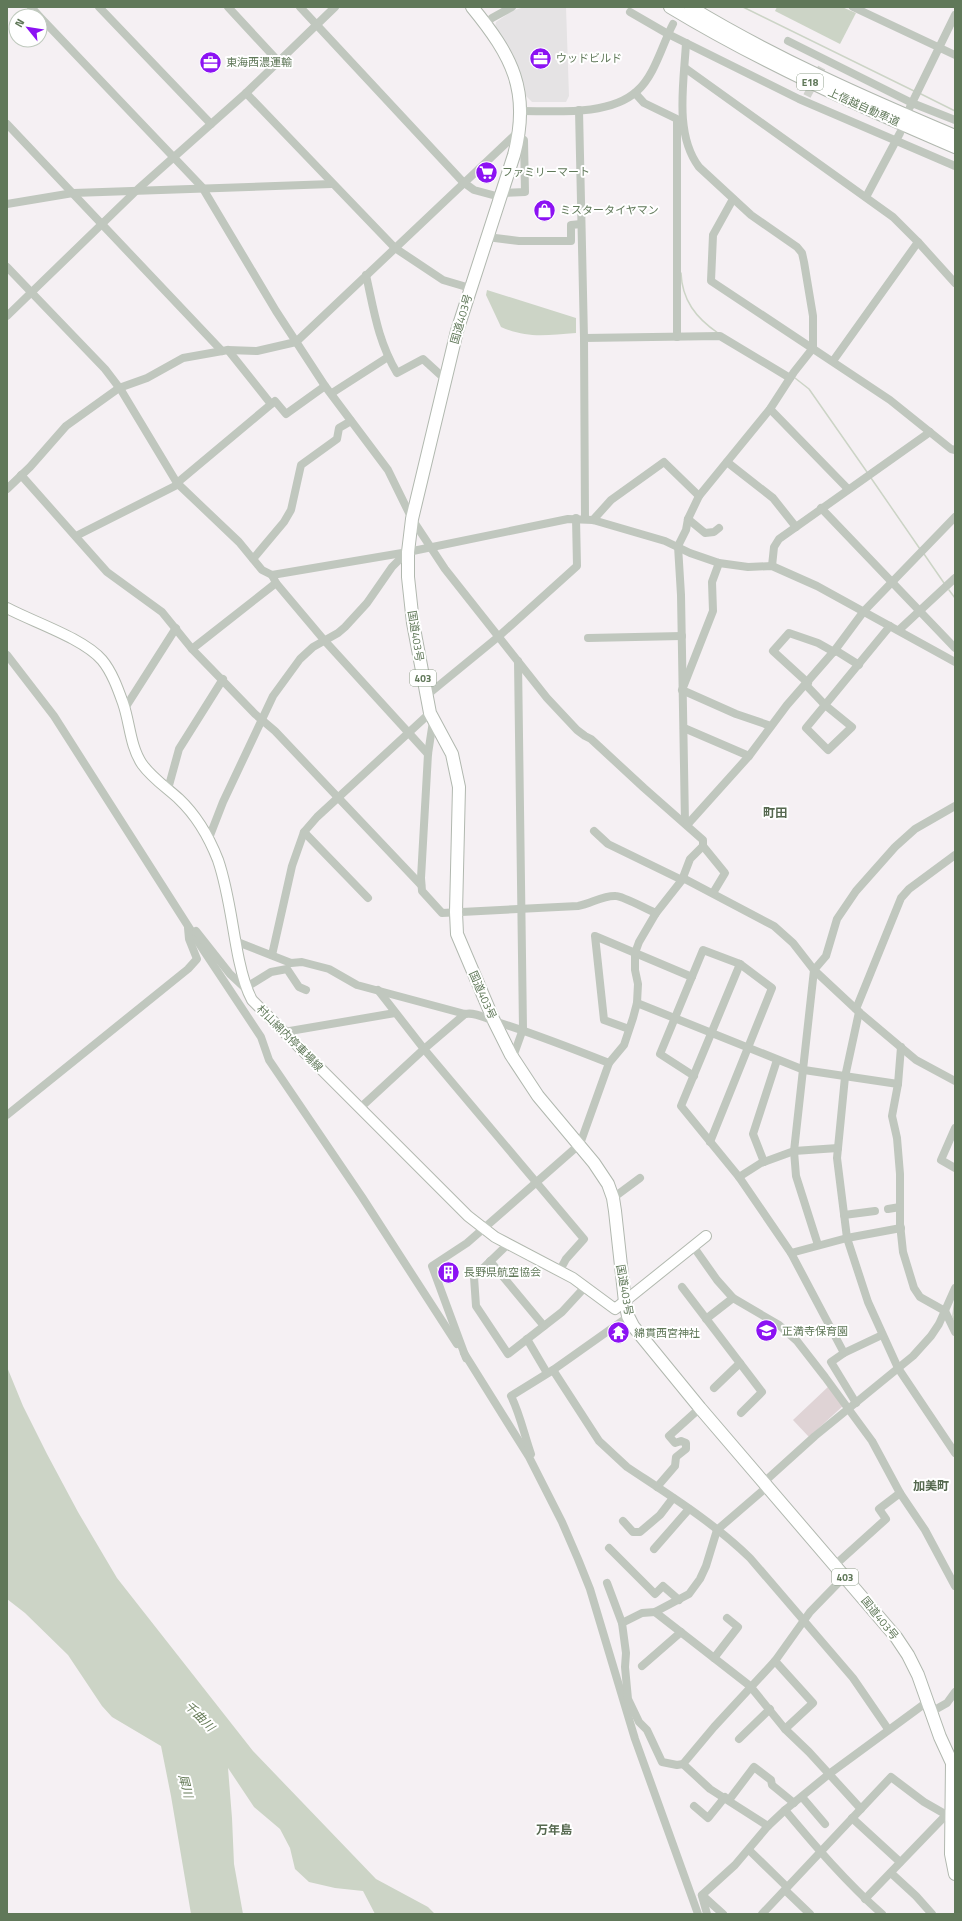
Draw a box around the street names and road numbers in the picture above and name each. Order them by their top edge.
road number: E18 [797,74,823,90]
street label: 上信越自動車道 [826,84,902,130]
street label: 国道403号 [446,292,476,346]
street label: 国道403号 [404,609,428,663]
road number: 403 [410,670,436,686]
street label: 国道403号 [465,968,501,1022]
street label: 村山綿内停車場線 [253,1001,327,1075]
street label: 国道403号 [613,1263,637,1317]
road number: 403 [832,1569,858,1585]
street label: 国道403号 [858,1593,902,1643]

